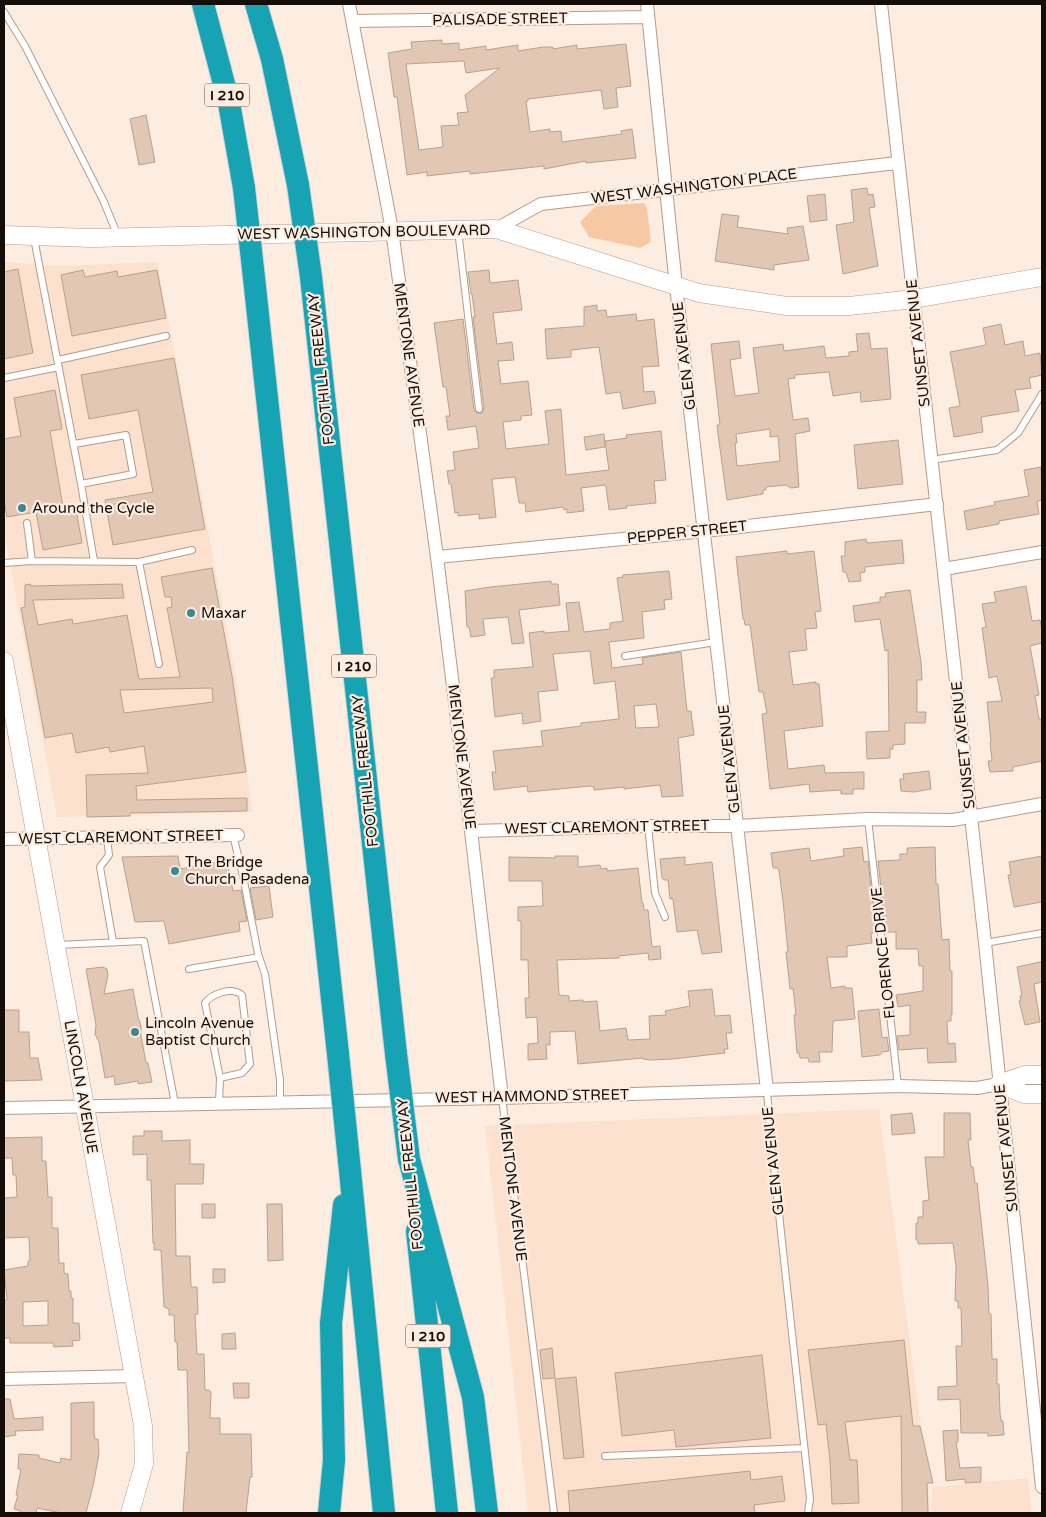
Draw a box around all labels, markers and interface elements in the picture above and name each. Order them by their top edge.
street label: PALISADE STREET [432,9,568,29]
road number: I 210 [204,84,250,106]
street label: WEST WASHINGTON PLACE [590,164,798,208]
street label: WEST WASHINGTON BOULEVARD [237,221,491,243]
street label: SUNSET AVENUE [902,278,934,408]
street label: MENTONE AVENUE [390,281,428,429]
street label: FOOTHILL FREEWAY [304,292,338,446]
street label: GLEN AVENUE [668,301,700,411]
place label: Around the Cycle [32,499,154,517]
marker: Around the Cycle [16,502,28,514]
street label: PEPPER STREET [626,517,748,547]
place label: Maxar [201,604,246,622]
marker: Maxar [185,607,197,619]
road number: I 210 [332,654,376,678]
street label: SUNSET AVENUE [947,680,979,810]
street label: MENTONE AVENUE [444,683,480,831]
street label: FOOTHILL FREEWAY [348,694,382,848]
street label: GLEN AVENUE [714,704,744,814]
street label: WEST CLAREMONT STREET [504,816,710,838]
street label: WEST CLAREMONT STREET [18,826,224,848]
place label: The Bridge Church Pasadena [185,853,309,888]
marker: The Bridge Church Pasadena [169,865,181,877]
street label: FLORENCE DRIVE [867,886,899,1020]
place label: Lincoln Avenue Baptist Church [145,1014,254,1049]
street label: LINCOLN AVENUE [60,1019,102,1155]
marker: Lincoln Avenue Baptist Church [129,1026,141,1038]
street label: SUNSET AVENUE [990,1083,1022,1213]
street label: WEST HAMMOND STREET [435,1085,629,1107]
street label: FOOTHILL FREEWAY [393,1097,427,1251]
street label: GLEN AVENUE [758,1106,788,1216]
street label: MENTONE AVENUE [495,1115,531,1263]
road number: I 210 [406,1324,450,1348]

